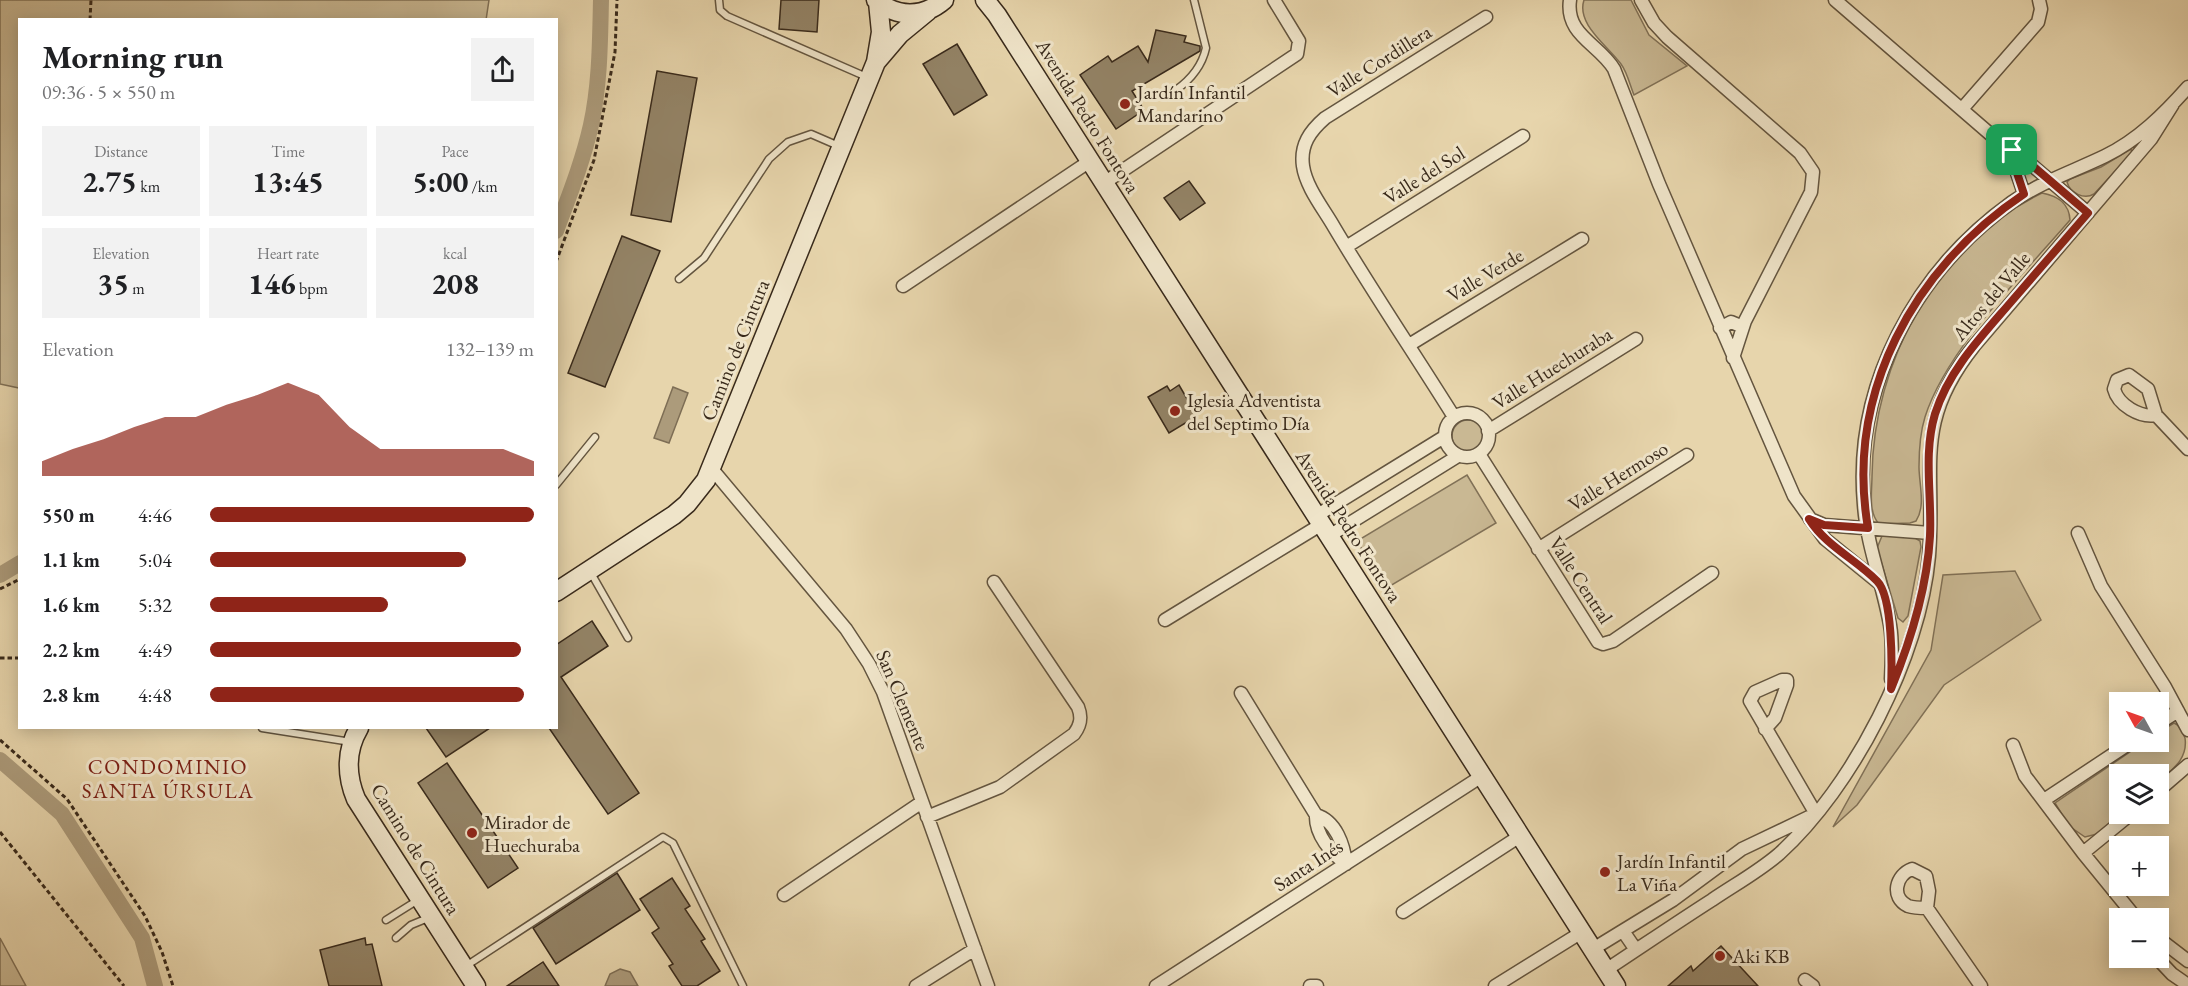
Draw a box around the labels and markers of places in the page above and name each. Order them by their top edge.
place label: Jardín Infantil Mandarino [1135,79,1246,128]
marker: Jardín Infantil Mandarino [1118,97,1132,111]
pin [1986,124,2037,175]
place label: Iglesia Adventista del Septimo Día [1187,387,1321,436]
marker: Iglesia Adventista del Septimo Día [1168,404,1182,418]
place label: Mirador de Huechuraba [484,809,580,858]
marker: Mirador de Huechuraba [465,826,479,840]
place label: Jardín Infantil La Viña [1615,848,1726,897]
marker: Jardín Infantil La Viña [1598,865,1612,879]
place label: Aki KB [1731,943,1789,969]
marker: Aki KB [1713,949,1727,963]

